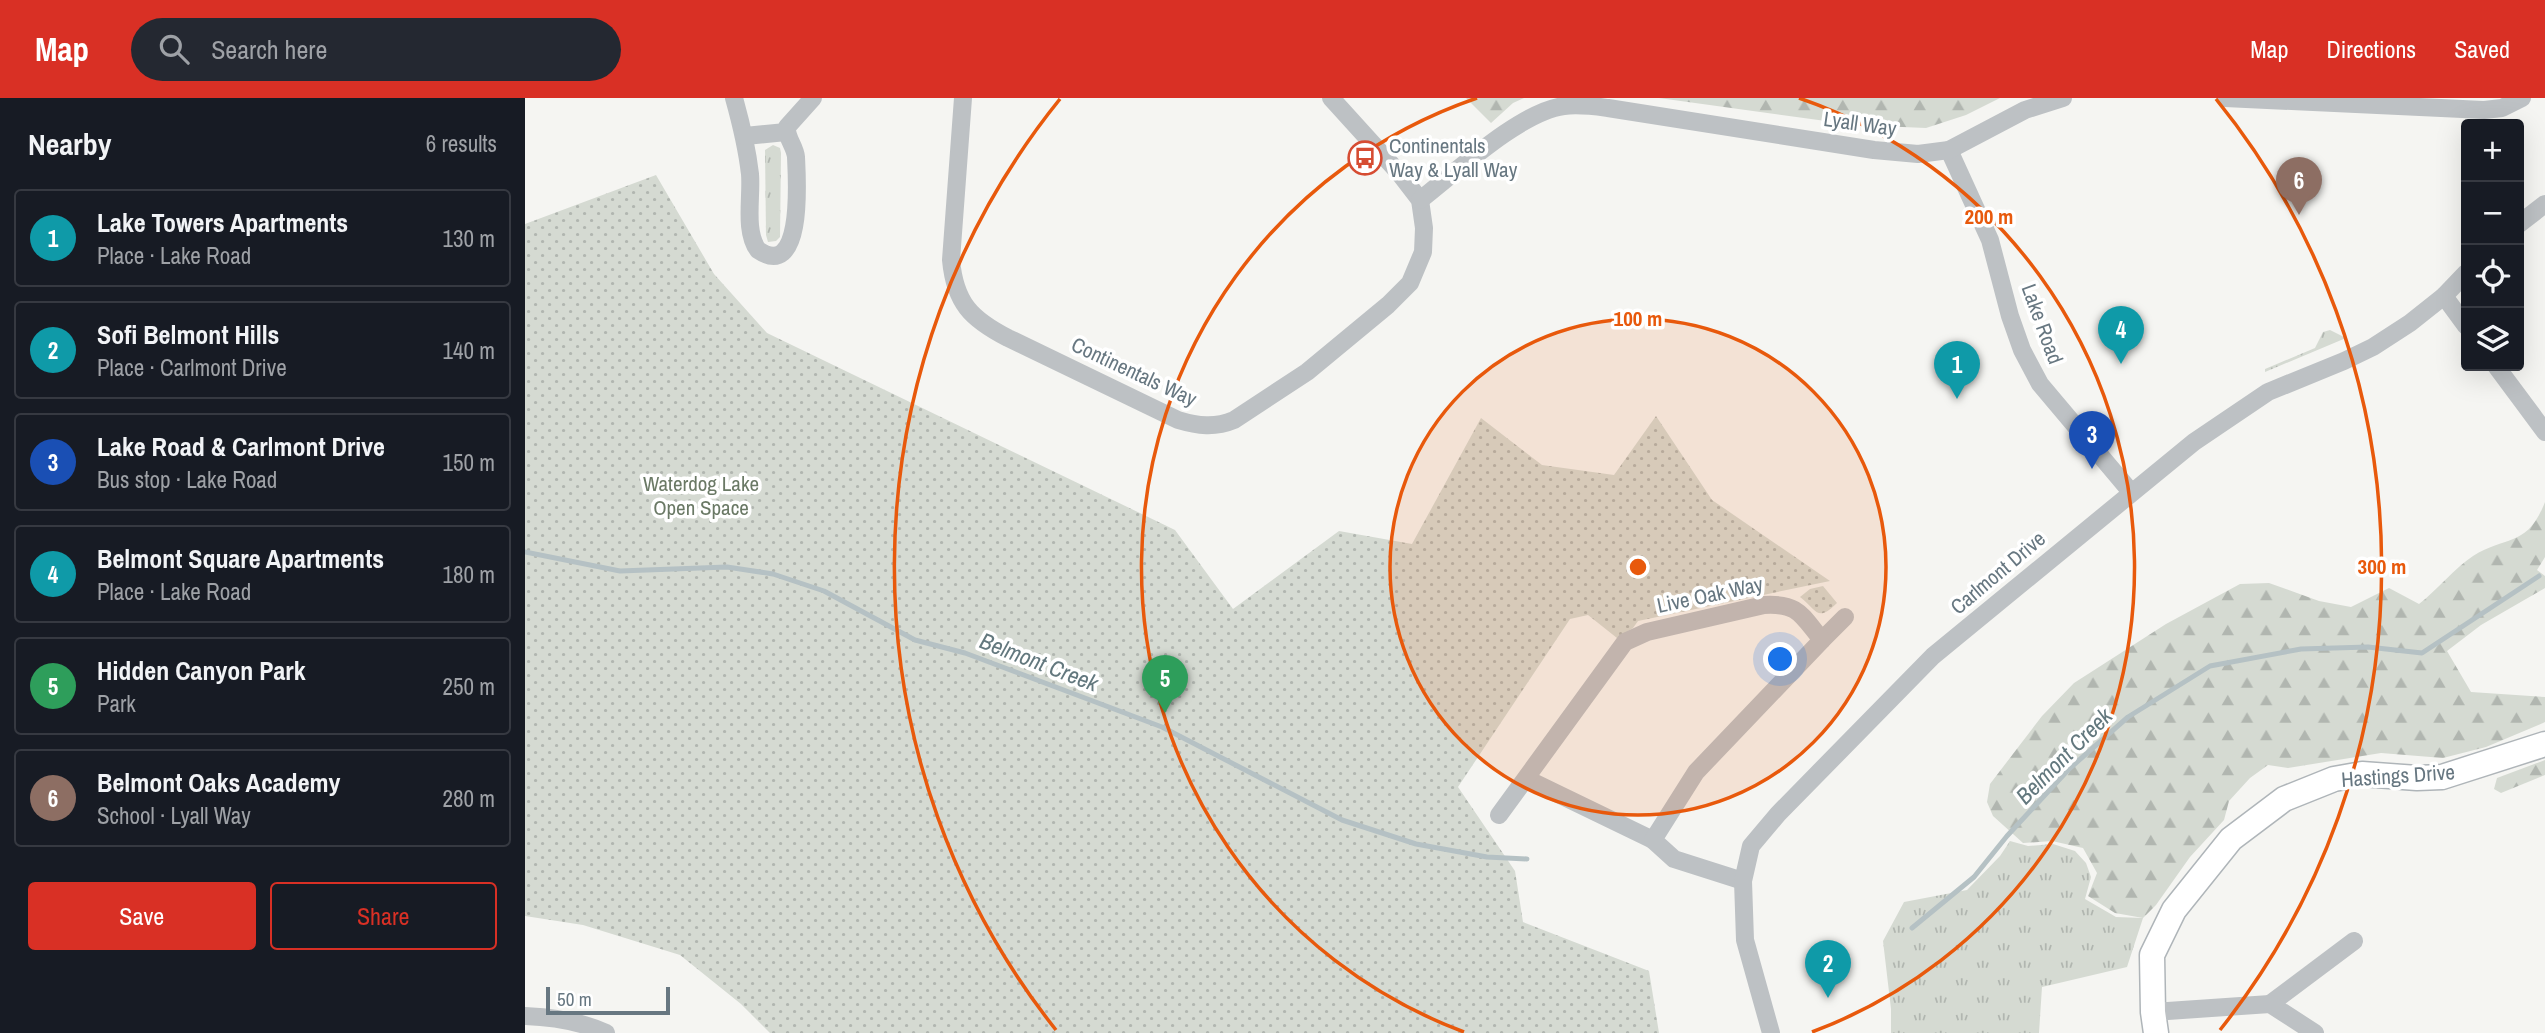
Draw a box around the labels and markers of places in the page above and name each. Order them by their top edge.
place label: Continentals Way & Lyall Way [1389,131,1518,184]
bus stop icon: Continentals Way & Lyall Way [1346,139,1384,177]
pin: 6 [2276,157,2322,215]
pin: 4 [2098,306,2144,364]
pin: 1 [1934,341,1980,399]
pin: 3 [2069,411,2115,469]
centre of rings [1626,555,1650,579]
pin: 5 [1142,655,1188,713]
pin: 2 [1805,940,1851,998]

